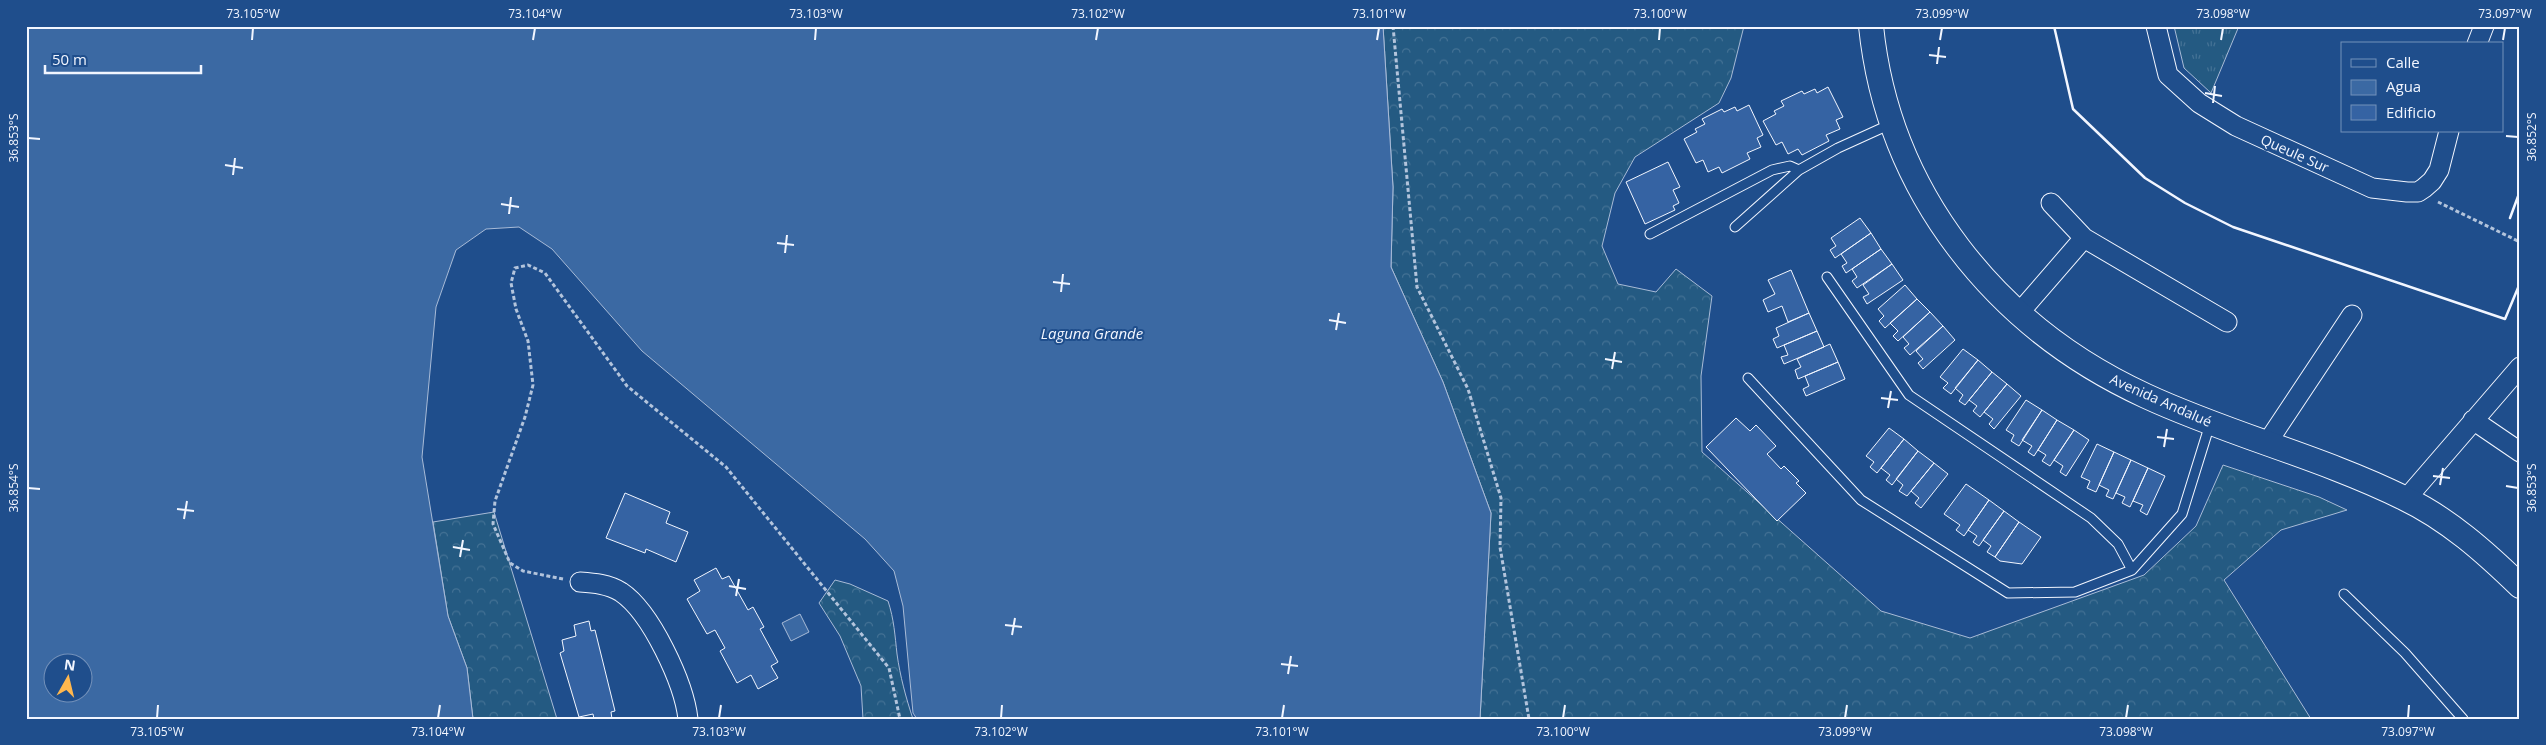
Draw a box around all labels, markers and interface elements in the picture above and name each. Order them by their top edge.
text: 73.105°W [226,5,280,22]
text: 73.104°W [508,5,562,22]
text: 73.103°W [789,5,843,22]
text: 73.102°W [1071,5,1125,22]
text: 73.101°W [1352,5,1406,22]
text: 73.100°W [1633,5,1687,22]
text: 73.099°W [1915,5,1969,22]
text: 73.098°W [2196,5,2250,22]
text: 73.097°W [2478,5,2532,22]
scale bar [45,42,201,74]
legend [2341,42,2504,132]
text: 50 m [52,49,87,69]
text: Calle [2386,52,2420,72]
text: Agua [2386,76,2421,96]
text: Edificio [2386,102,2436,122]
text: 36.852°S [2523,112,2540,162]
text: 36.853°S [5,113,22,163]
street label: Queule Sur [2258,129,2332,177]
water label: Laguna Grande [1041,323,1144,343]
street label: Avenida Andalué [2107,369,2215,431]
text: 36.854°S [5,463,22,513]
text: 36.853°S [2523,463,2540,513]
north arrow [42,652,92,702]
text: N [63,654,77,675]
text: 73.105°W [130,723,184,740]
text: 73.104°W [411,723,465,740]
text: 73.103°W [692,723,746,740]
text: 73.102°W [974,723,1028,740]
text: 73.101°W [1255,723,1309,740]
text: 73.100°W [1536,723,1590,740]
text: 73.099°W [1818,723,1872,740]
text: 73.098°W [2099,723,2153,740]
text: 73.097°W [2381,723,2435,740]

